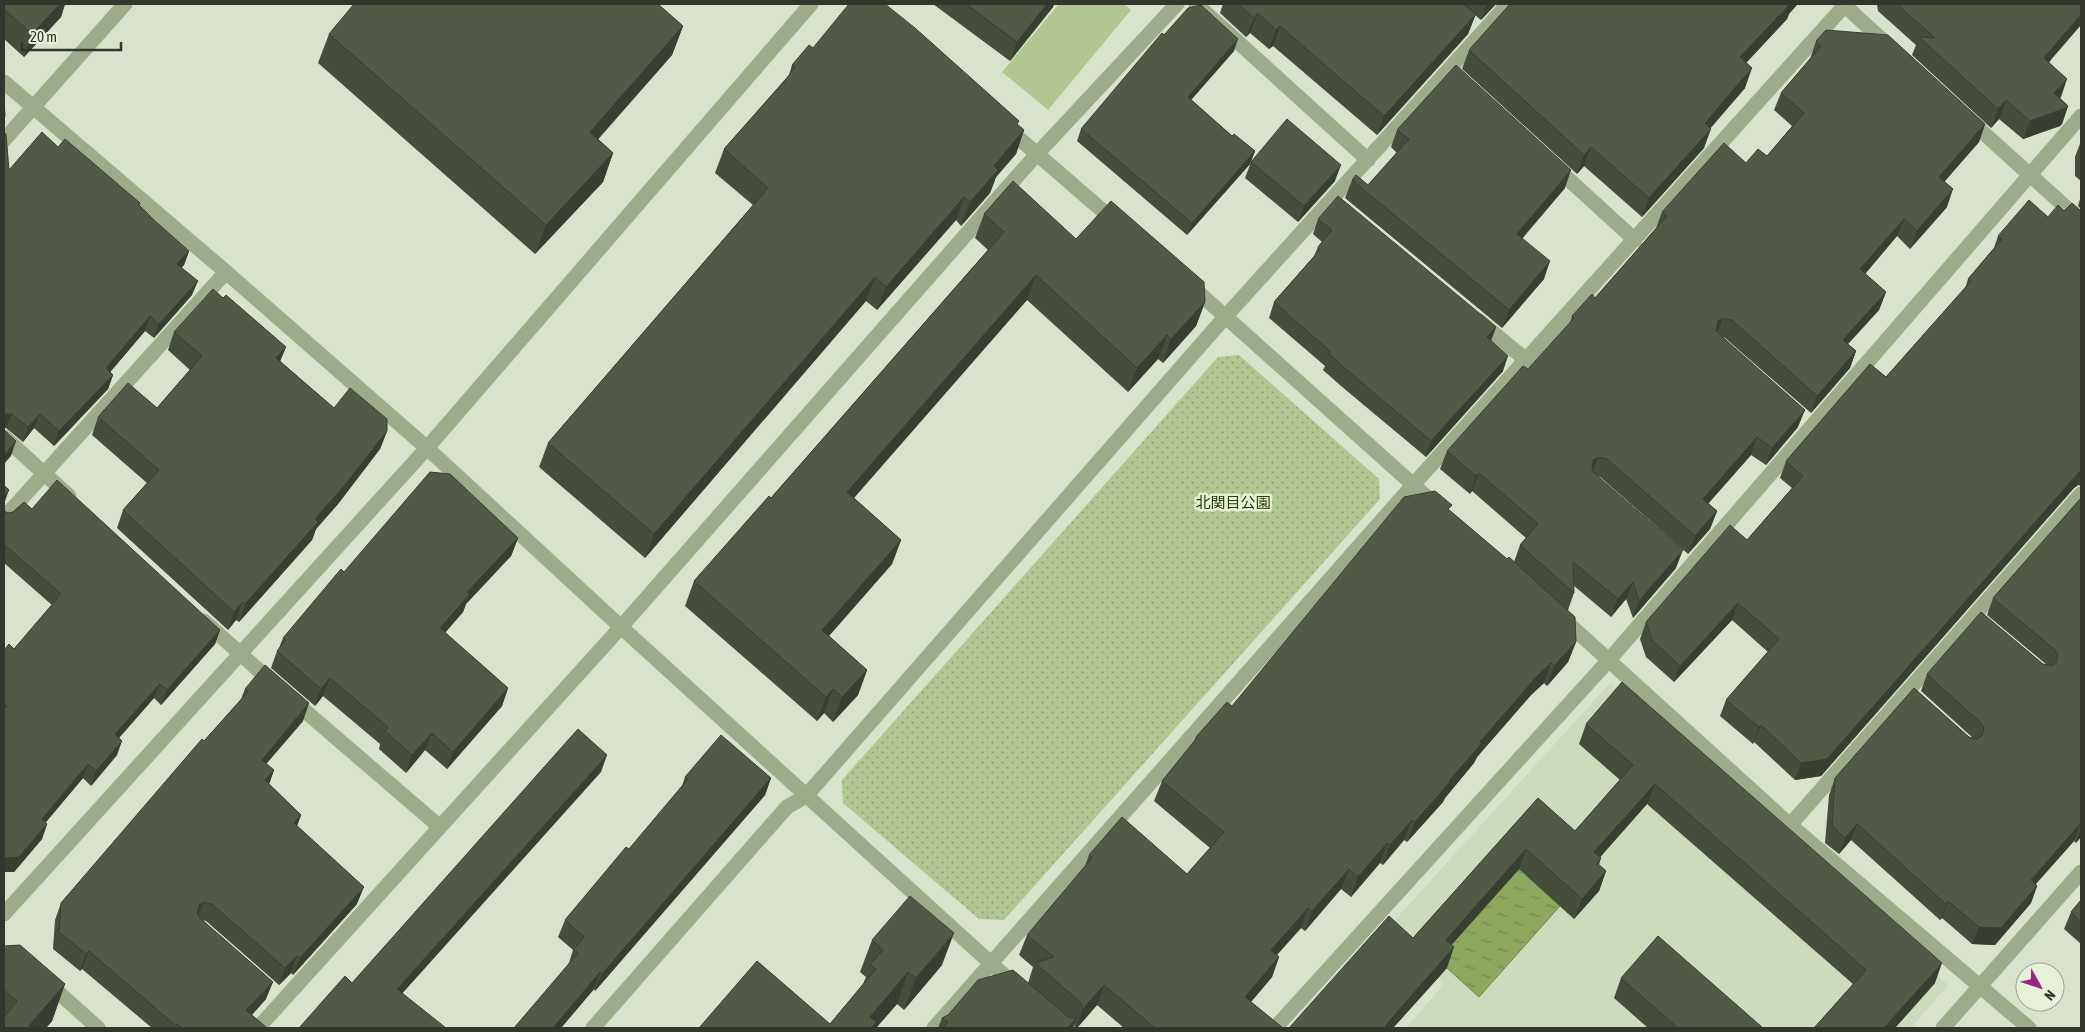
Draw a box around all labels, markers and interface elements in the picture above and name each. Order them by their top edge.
scale bar [22,20,121,52]
text: 20 m [30,28,57,45]
park label: 北関目公園 [1195,494,1271,511]
north arrow [2015,962,2065,1012]
text: N [2041,987,2059,1004]

